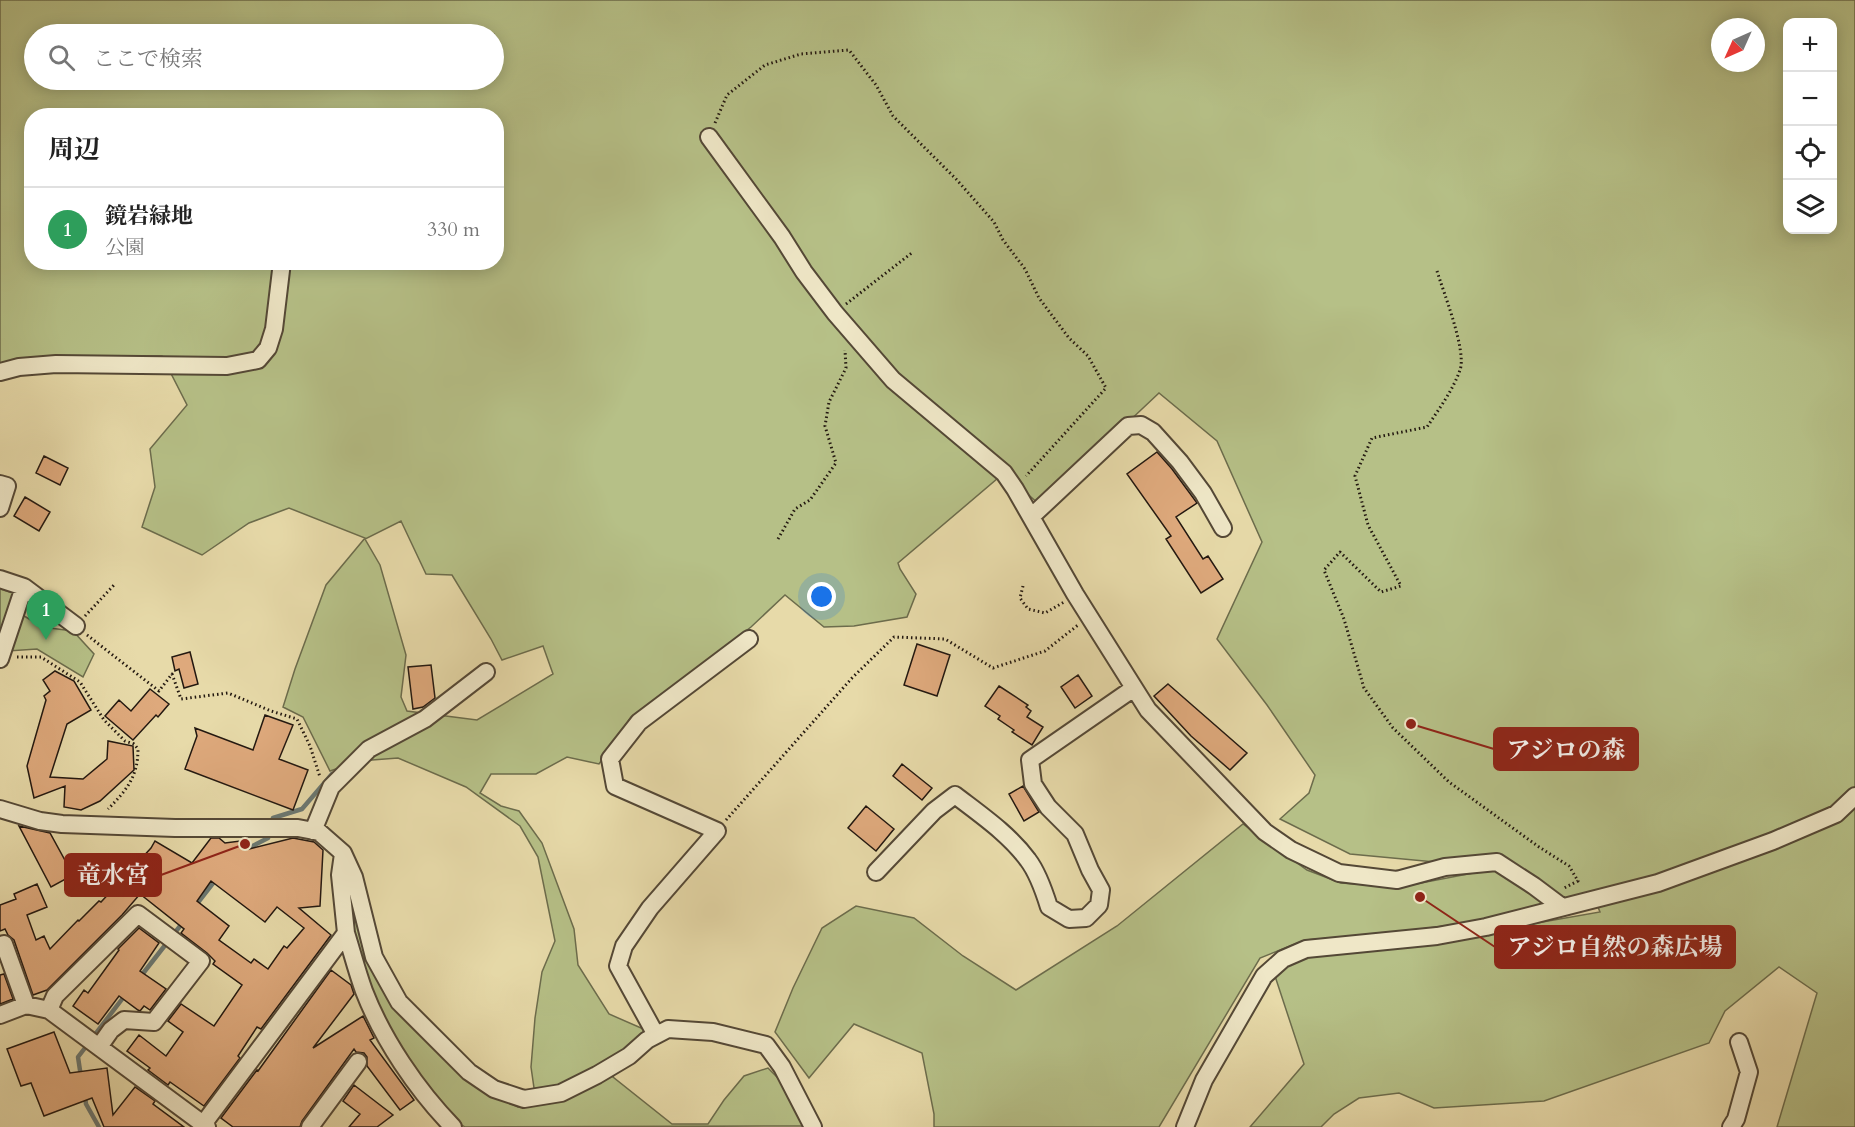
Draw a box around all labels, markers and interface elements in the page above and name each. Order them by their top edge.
north arrow [1711,18,1765,72]
map controls [1783,18,1837,234]
button: + [1783,18,1837,72]
search box [24,24,504,90]
icon: search [45,41,78,74]
text: ここで検索 [93,44,203,74]
button: − [1783,72,1837,126]
button: locate [1783,126,1837,180]
text: 周辺 [48,132,100,167]
button: layers [1783,180,1837,234]
text: 鏡岩緑地 [105,201,193,231]
text: 1 [62,216,73,243]
text: 330 m [427,216,480,243]
text: 公園 [105,234,145,261]
your location [807,582,836,611]
pin: 1 [26,590,66,640]
callout: アジロの森 [1494,728,1638,770]
text: アジロの森 [1506,734,1626,767]
callout: 竜水宮 [65,854,161,896]
text: 竜水宮 [77,859,149,892]
callout: アジロ自然の森広場 [1495,926,1735,968]
text: アジロ自然の森広場 [1507,931,1723,964]

